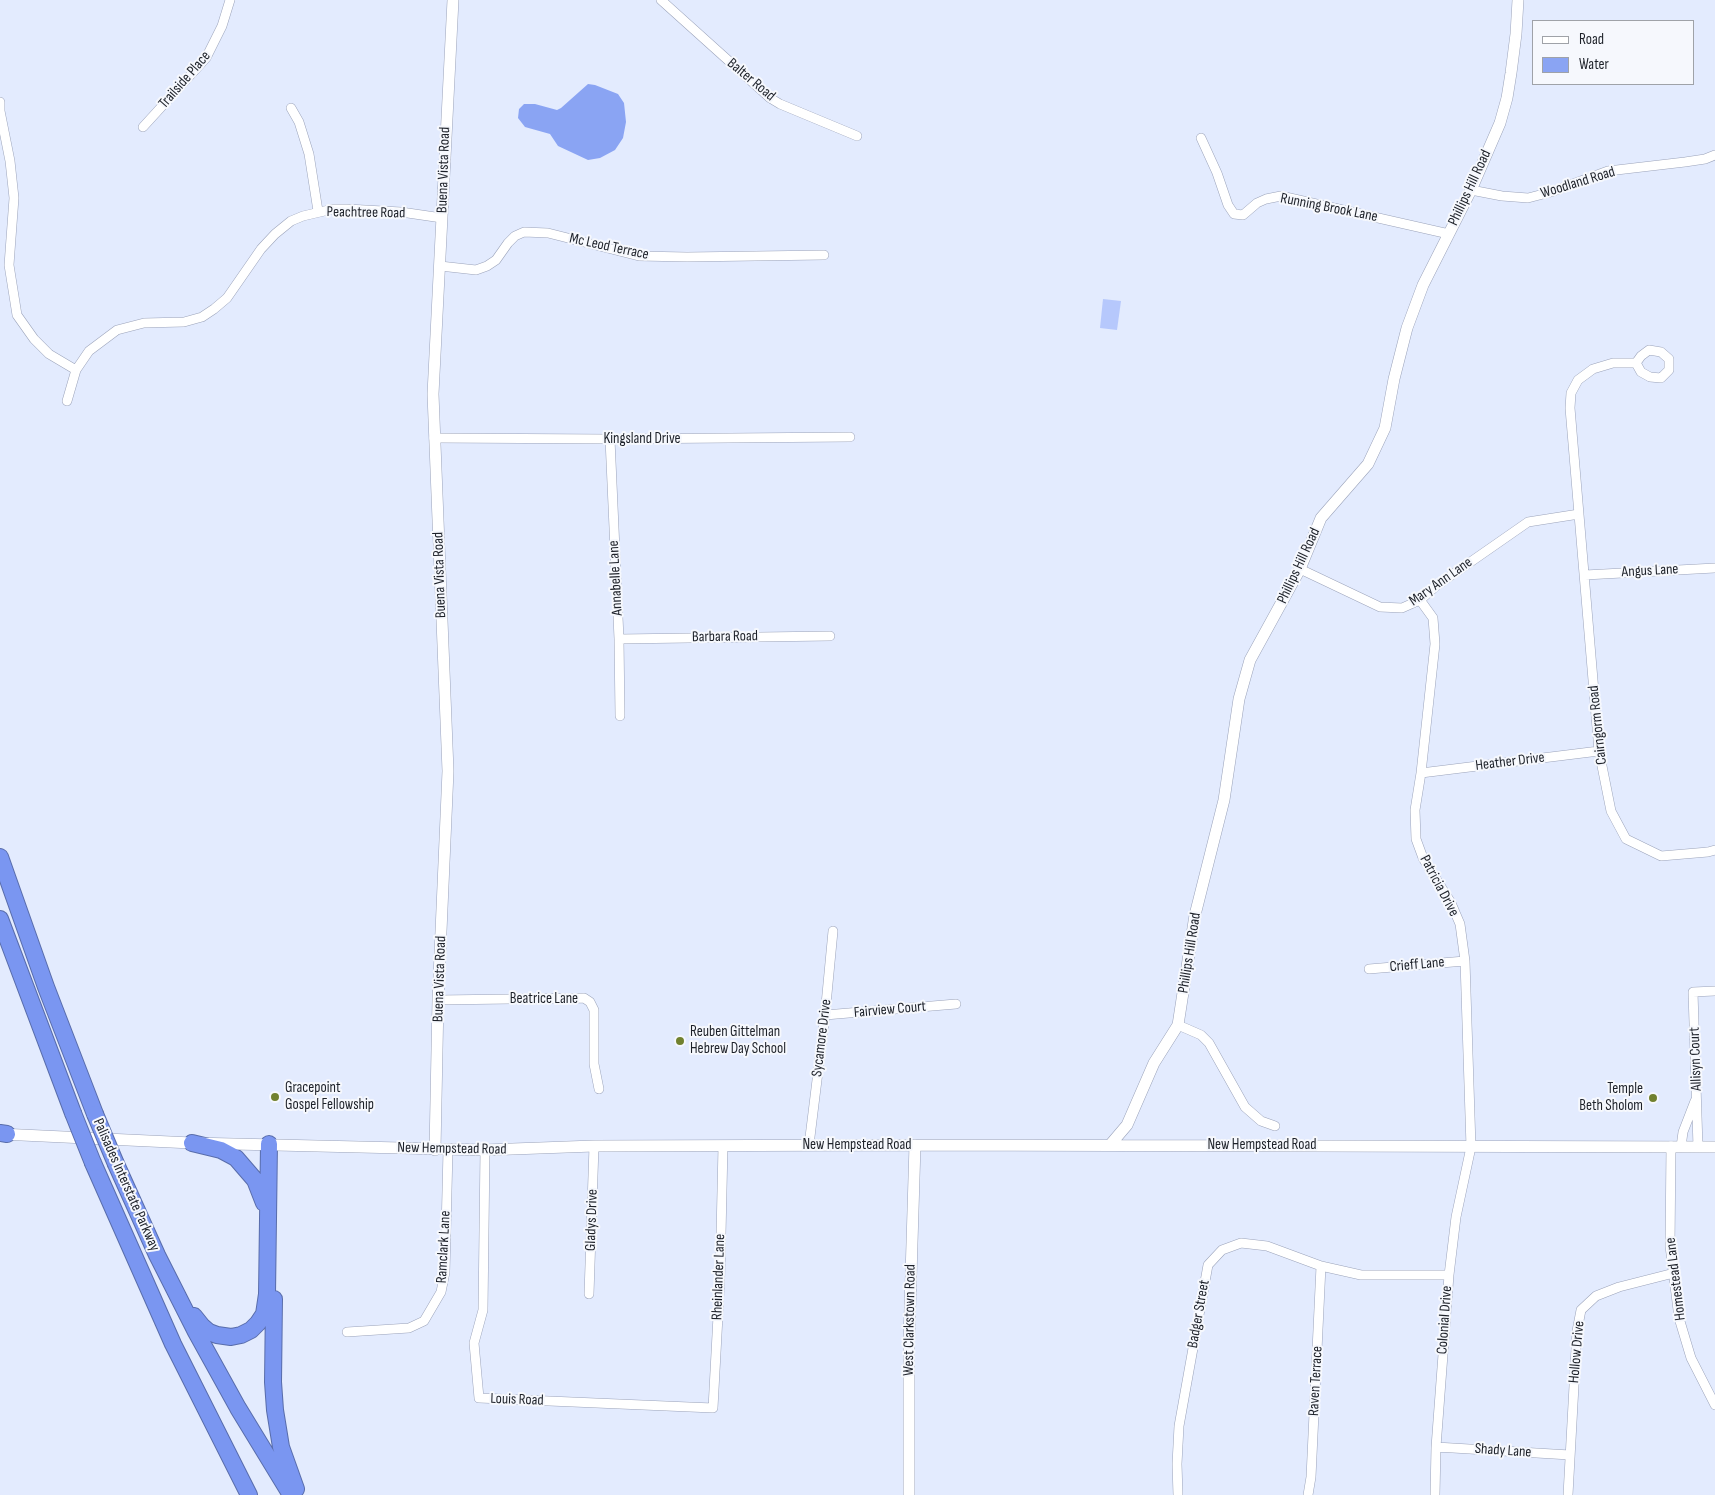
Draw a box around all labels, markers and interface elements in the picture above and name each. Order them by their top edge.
legend [1532,20,1695,85]
text: Road [1579,30,1604,49]
street label: Trailside Place [155,48,215,112]
street label: Balter Road [723,55,779,105]
text: Water [1579,55,1609,74]
street label: Buena Vista Road [434,127,454,213]
street label: Phillips Hill Road [1445,147,1495,229]
street label: Woodland Road [1539,163,1617,203]
street label: Running Brook Lane [1279,190,1379,226]
street label: Peachtree Road [326,203,406,223]
street label: Mc Leod Terrace [568,230,650,264]
street label: Kingsland Drive [603,430,681,448]
street label: Phillips Hill Road [1274,525,1324,607]
street label: Buena Vista Road [430,532,450,618]
street label: Annabelle Lane [605,540,627,616]
street label: Mary Ann Lane [1406,554,1476,610]
street label: Angus Lane [1621,561,1679,581]
street label: Barbara Road [692,627,758,647]
street label: Cairngorm Road [1585,684,1611,766]
street label: Heather Drive [1474,749,1546,775]
street label: Patricia Drive [1415,852,1463,920]
street label: Phillips Hill Road [1175,911,1205,995]
street label: Buena Vista Road [430,936,450,1022]
street label: Crieff Lane [1389,954,1445,976]
street label: Beatrice Lane [510,990,578,1008]
street label: Sycamore Drive [808,998,836,1078]
street label: Fairview Court [853,998,927,1022]
place label: Reuben Gittelman Hebrew Day School [690,1023,786,1058]
street label: Allisyn Court [1686,1027,1706,1091]
marker: Reuben Gittelman Hebrew Day School [674,1035,686,1047]
place label: Gracepoint Gospel Fellowship [285,1079,374,1114]
place label: Temple Beth Sholom [1579,1080,1643,1115]
marker: Gracepoint Gospel Fellowship [269,1091,281,1103]
marker: Temple Beth Sholom [1647,1092,1659,1104]
street label: Palisades Interstate Parkway [89,1116,163,1254]
street label: New Hempstead Road [802,1136,912,1154]
street label: New Hempstead Road [1207,1136,1317,1154]
street label: New Hempstead Road [397,1139,507,1159]
street label: Gladys Drive [582,1189,602,1251]
street label: Ramclark Lane [433,1210,455,1284]
street label: Rheinlander Lane [708,1234,730,1320]
street label: Homestead Lane [1662,1236,1690,1322]
street label: West Clarkstown Road [900,1264,920,1376]
street label: Badger Street [1184,1278,1214,1350]
street label: Colonial Drive [1434,1285,1456,1355]
street label: Hollow Drive [1565,1320,1589,1384]
street label: Raven Terrace [1305,1345,1327,1417]
street label: Louis Road [490,1390,544,1410]
street label: Shady Lane [1474,1440,1532,1462]

